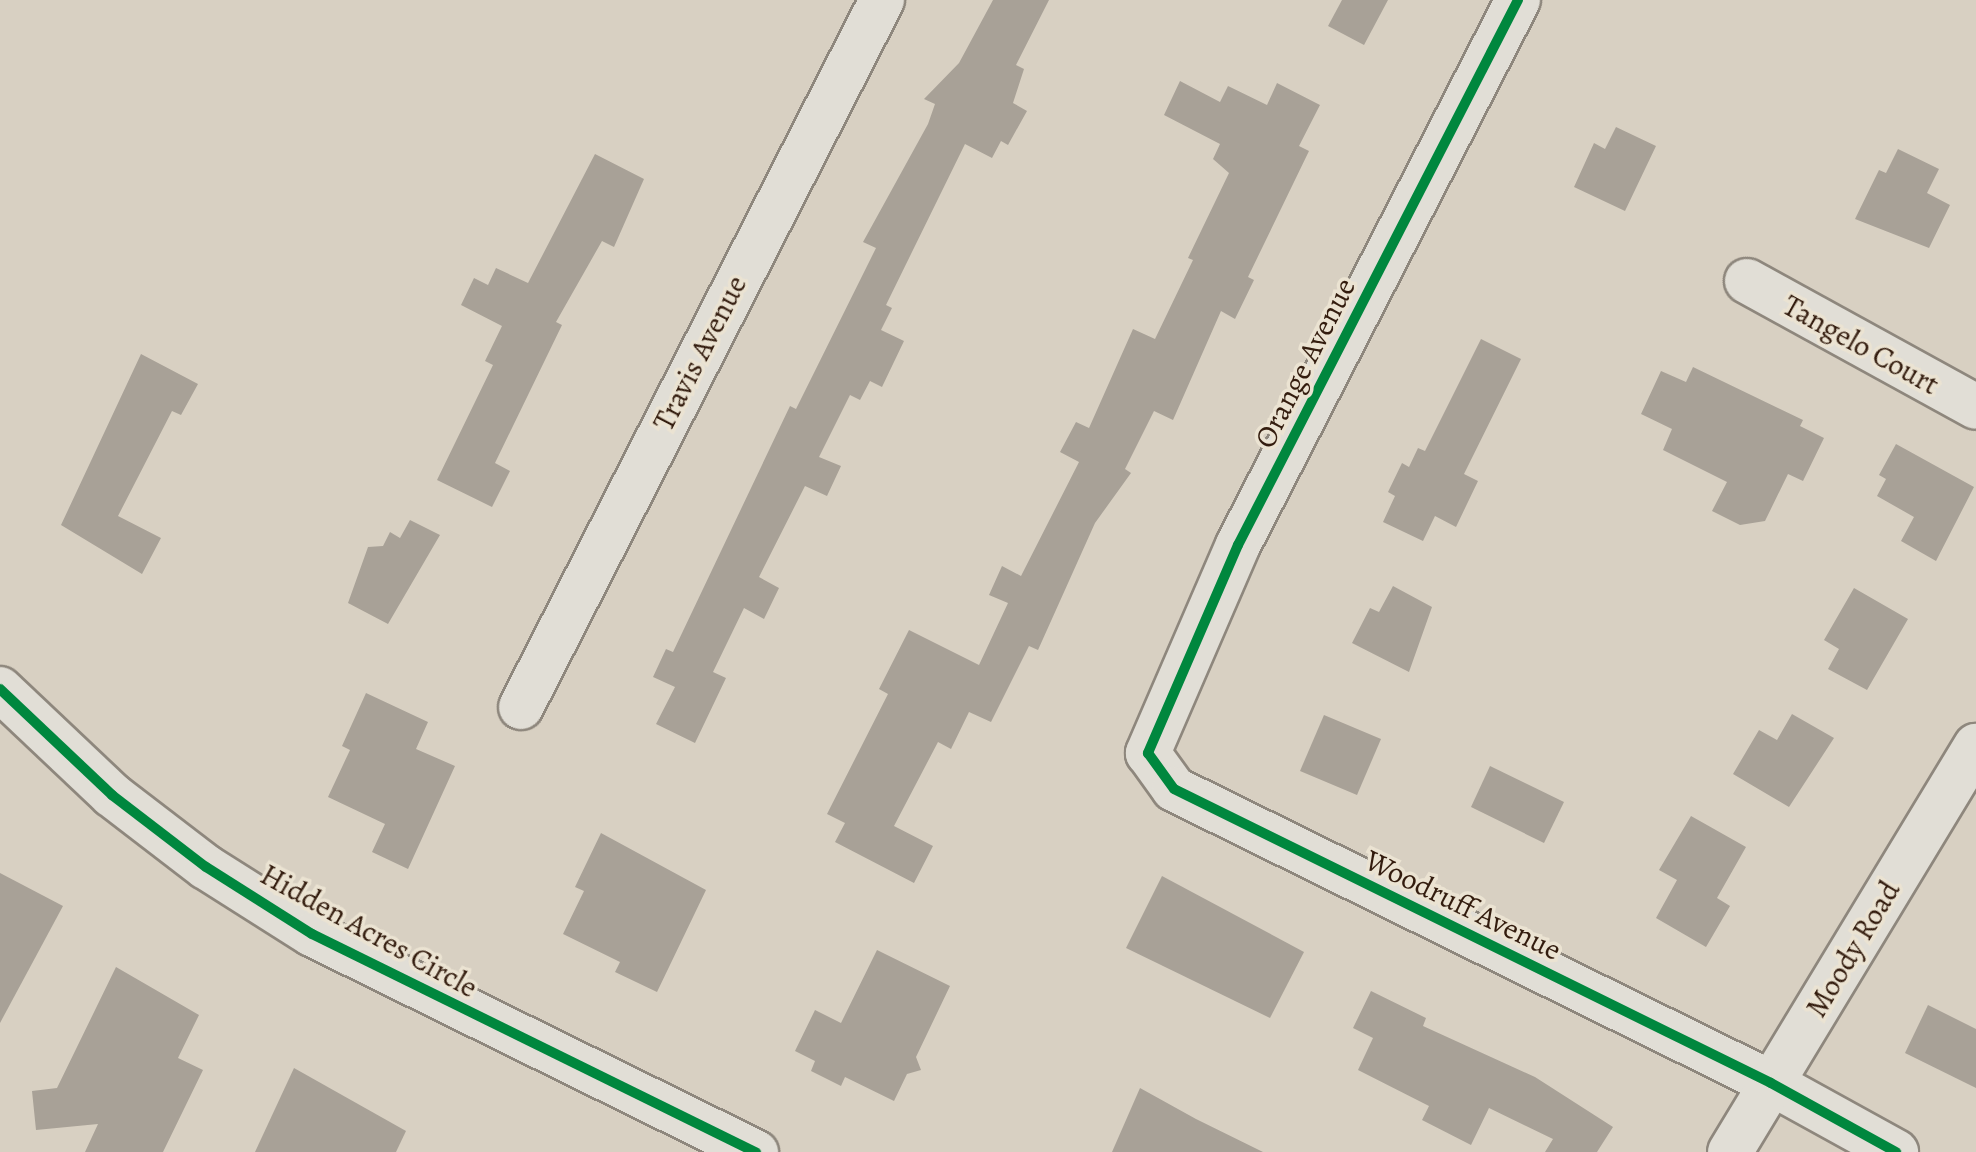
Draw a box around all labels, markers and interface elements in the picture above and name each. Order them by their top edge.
street label: Travis Avenue [646,269,754,437]
street label: Orange Avenue [1247,272,1363,454]
street label: Tangelo Court [1777,287,1945,403]
street label: Woodruff Avenue [1359,842,1567,968]
street label: Hidden Acres Circle [254,856,484,1006]
street label: Moody Road [1798,874,1908,1024]

